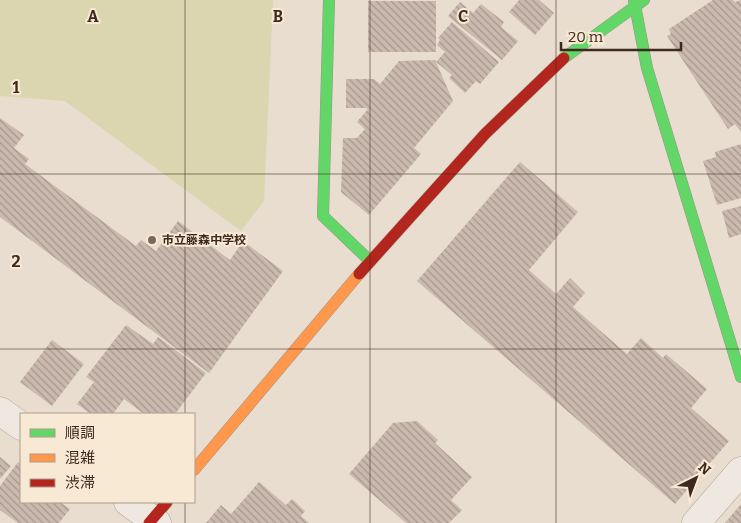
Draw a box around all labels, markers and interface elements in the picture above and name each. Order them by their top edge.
text: A [87,7,99,26]
text: B [273,7,283,26]
text: C [458,7,468,26]
scale bar [561,20,681,52]
text: 20 m [568,28,604,46]
text: 1 [13,78,20,97]
place label: 市立藤森中学校 [162,233,246,247]
marker: 市立藤森中学校 [146,234,158,246]
text: 2 [11,252,21,271]
legend [20,413,195,503]
text: 順調 [65,424,95,442]
text: 混雑 [65,449,95,467]
north arrow [671,453,721,503]
text: N [695,459,714,479]
text: 渋滞 [65,474,95,492]

